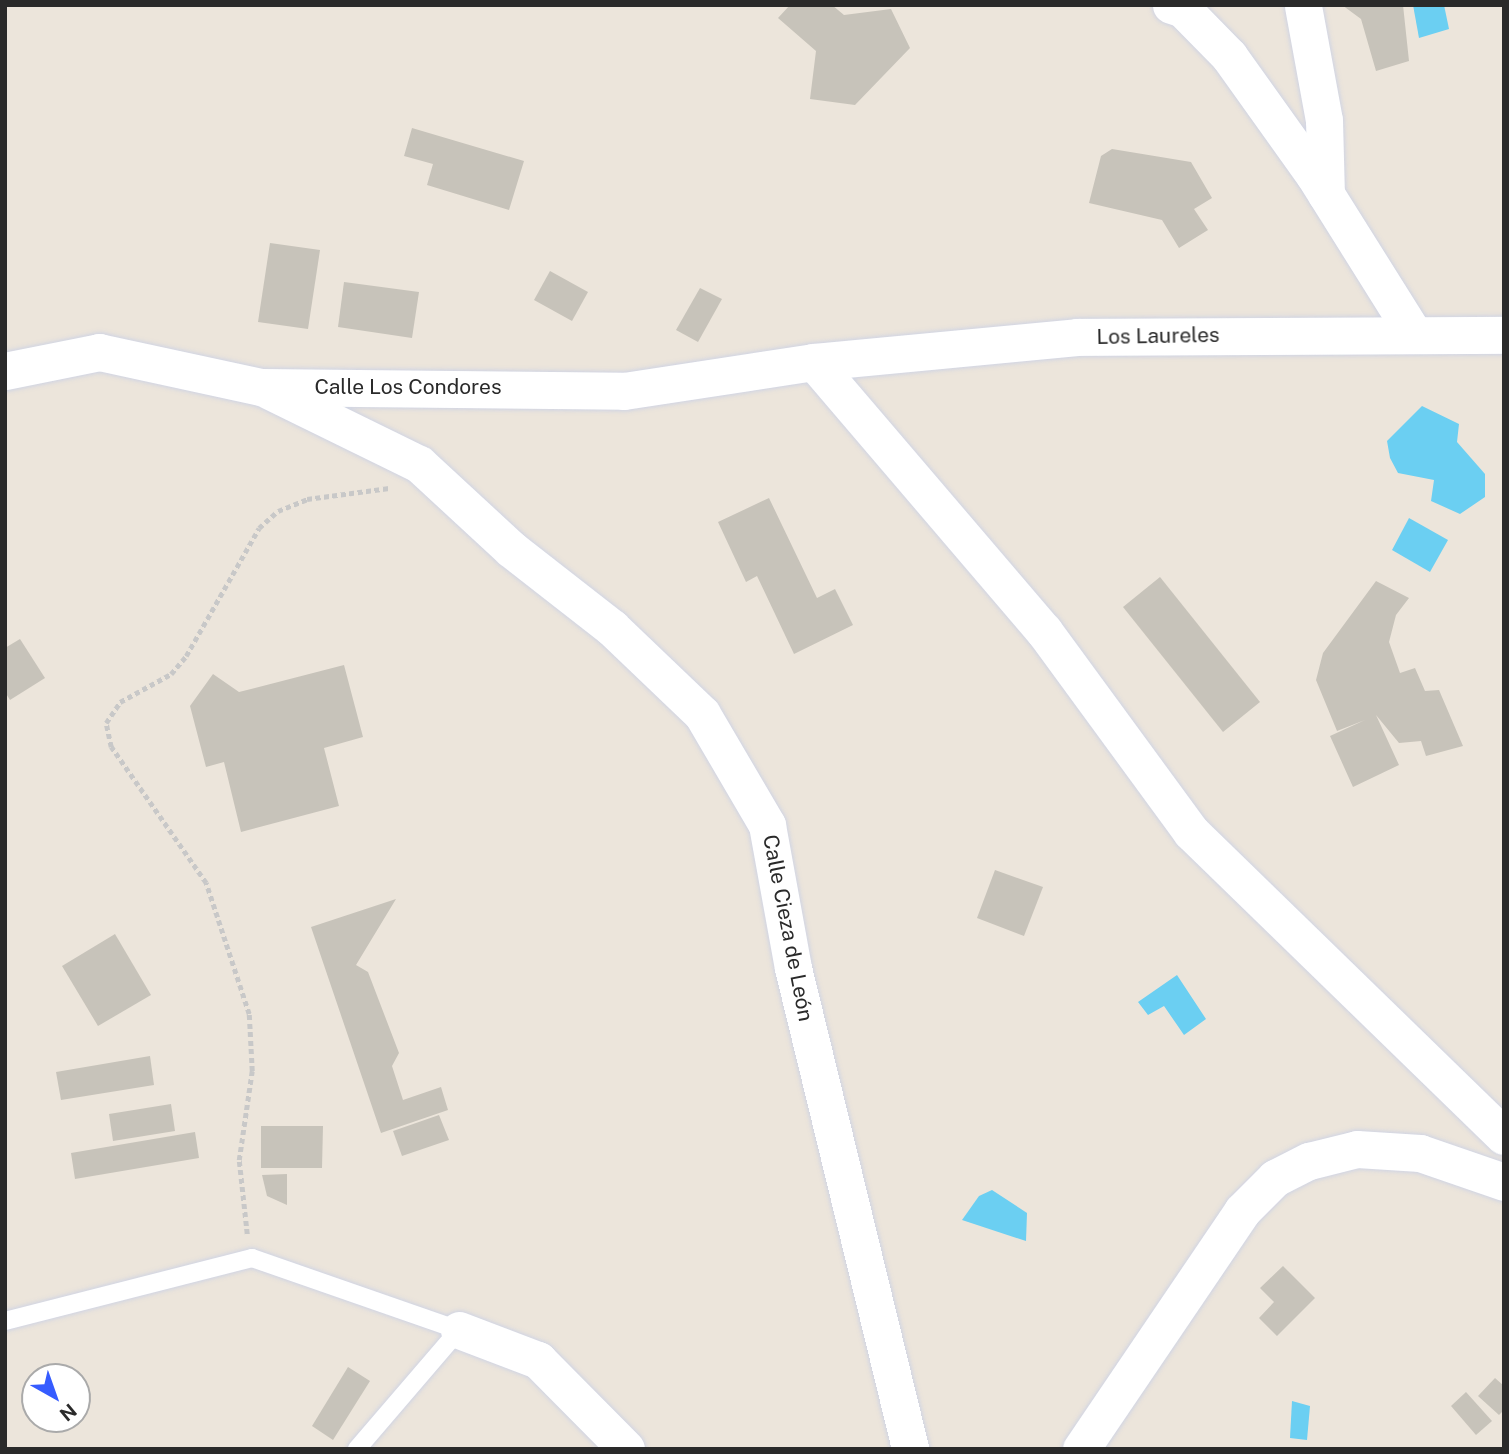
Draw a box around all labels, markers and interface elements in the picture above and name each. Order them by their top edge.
street label: Los Laureles [1096,322,1220,350]
street label: Calle Los Condores [314,374,502,400]
street label: Calle Cieza de León [757,832,819,1024]
north arrow [21,1363,91,1433]
text: N [55,1399,81,1426]

